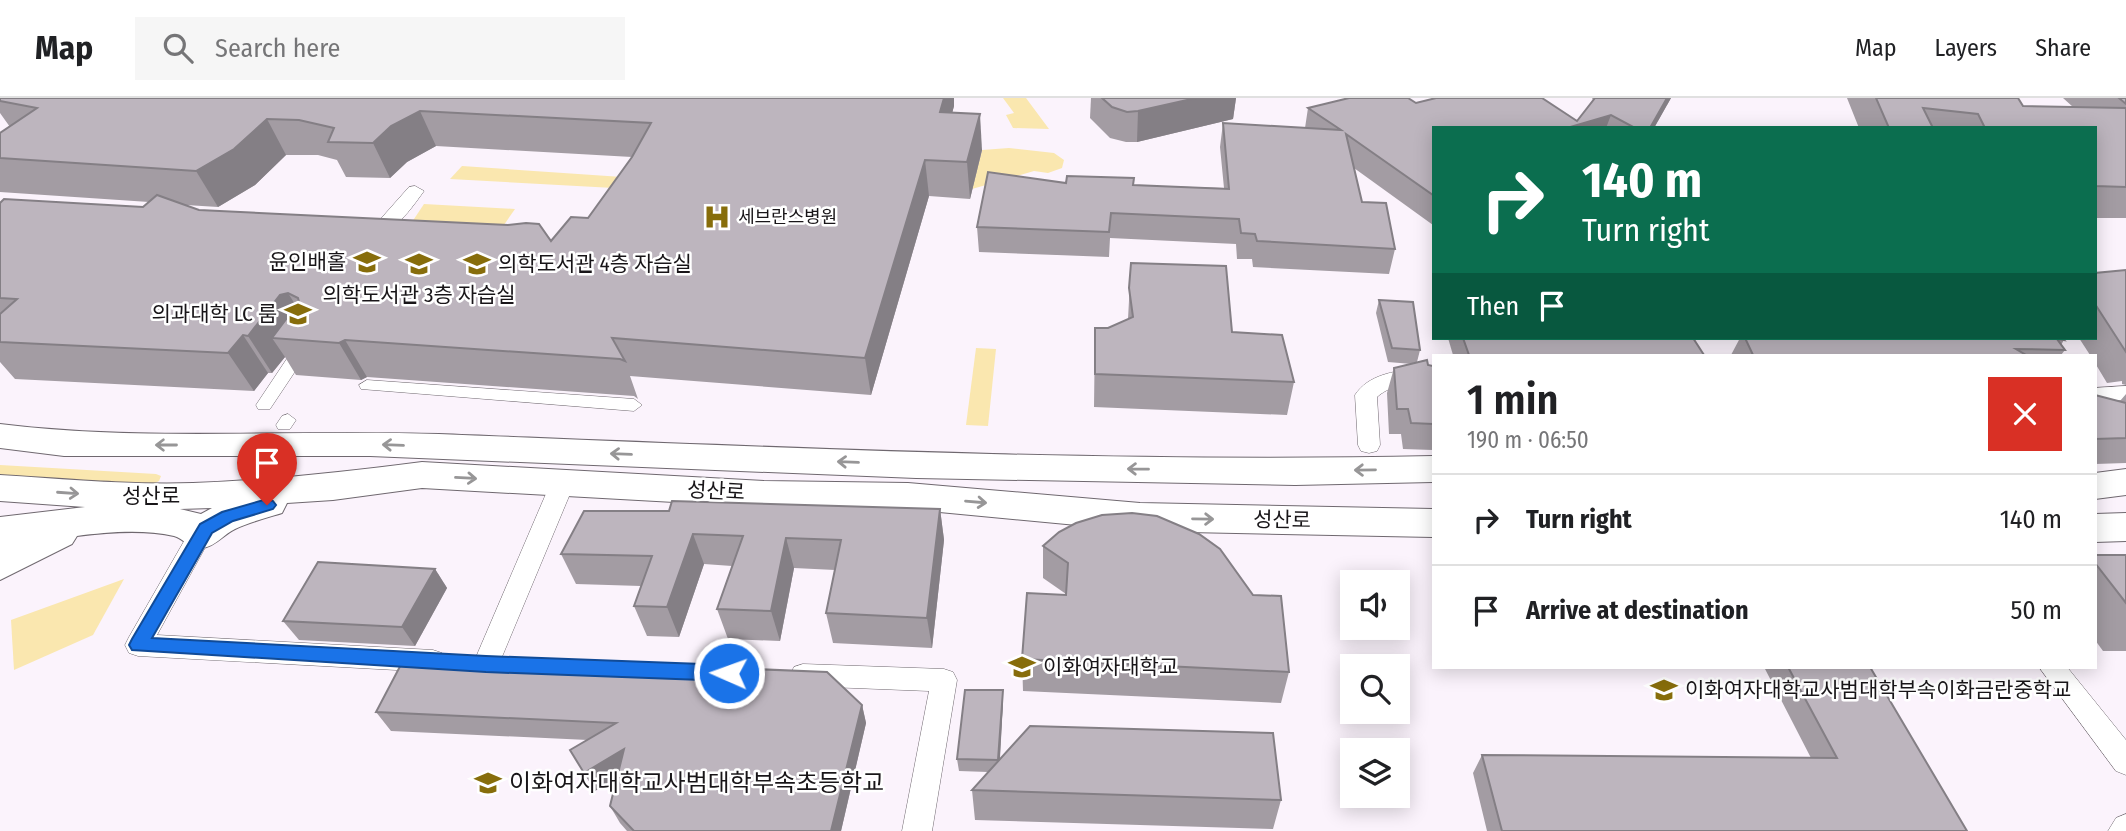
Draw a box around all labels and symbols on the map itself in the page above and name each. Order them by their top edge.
hospital icon: 세브란스병원 [702,202,732,232]
place label: 세브란스병원 [738,206,837,228]
school or university icon: 윤인배홀 [352,247,382,277]
place label: 윤인배홀 [269,249,346,275]
school or university icon: 의학도서관 3층 자습실 [404,249,434,279]
school or university icon: 의학도서관 4층 자습실 [462,249,492,279]
place label: 의학도서관 4층 자습실 [498,251,692,277]
place label: 의학도서관 3층 자습실 [322,282,516,308]
school or university icon: 의과대학 LC 룸 [283,299,313,329]
place label: 의과대학 LC 룸 [152,301,277,327]
pin [237,433,297,505]
one-way arrow [155,438,178,451]
one-way arrow [382,438,405,451]
one-way arrow [609,447,632,460]
one-way arrow [837,456,860,469]
one-way arrow [1126,462,1149,476]
one-way arrow [1354,463,1377,477]
one-way arrow [454,471,477,484]
street label: 성산로 [686,477,746,505]
street label: 성산로 [122,483,180,509]
one-way arrow [56,487,79,500]
one-way arrow [964,496,987,509]
street label: 성산로 [1253,506,1311,534]
one-way arrow [1191,512,1214,525]
position arrow [692,636,766,710]
school or university icon: 이화여자대학교 [1007,652,1037,682]
place label: 이화여자대학교 [1043,654,1178,680]
school or university icon: 이화여자대학교사범대학부속이화금란중학교 [1649,675,1679,705]
place label: 이화여자대학교사범대학부속이화금란중학교 [1685,677,2071,703]
school or university icon: 이화여자대학교사범대학부속초등학교 [473,768,503,798]
place label: 이화여자대학교사범대학부속초등학교 [509,769,884,797]

